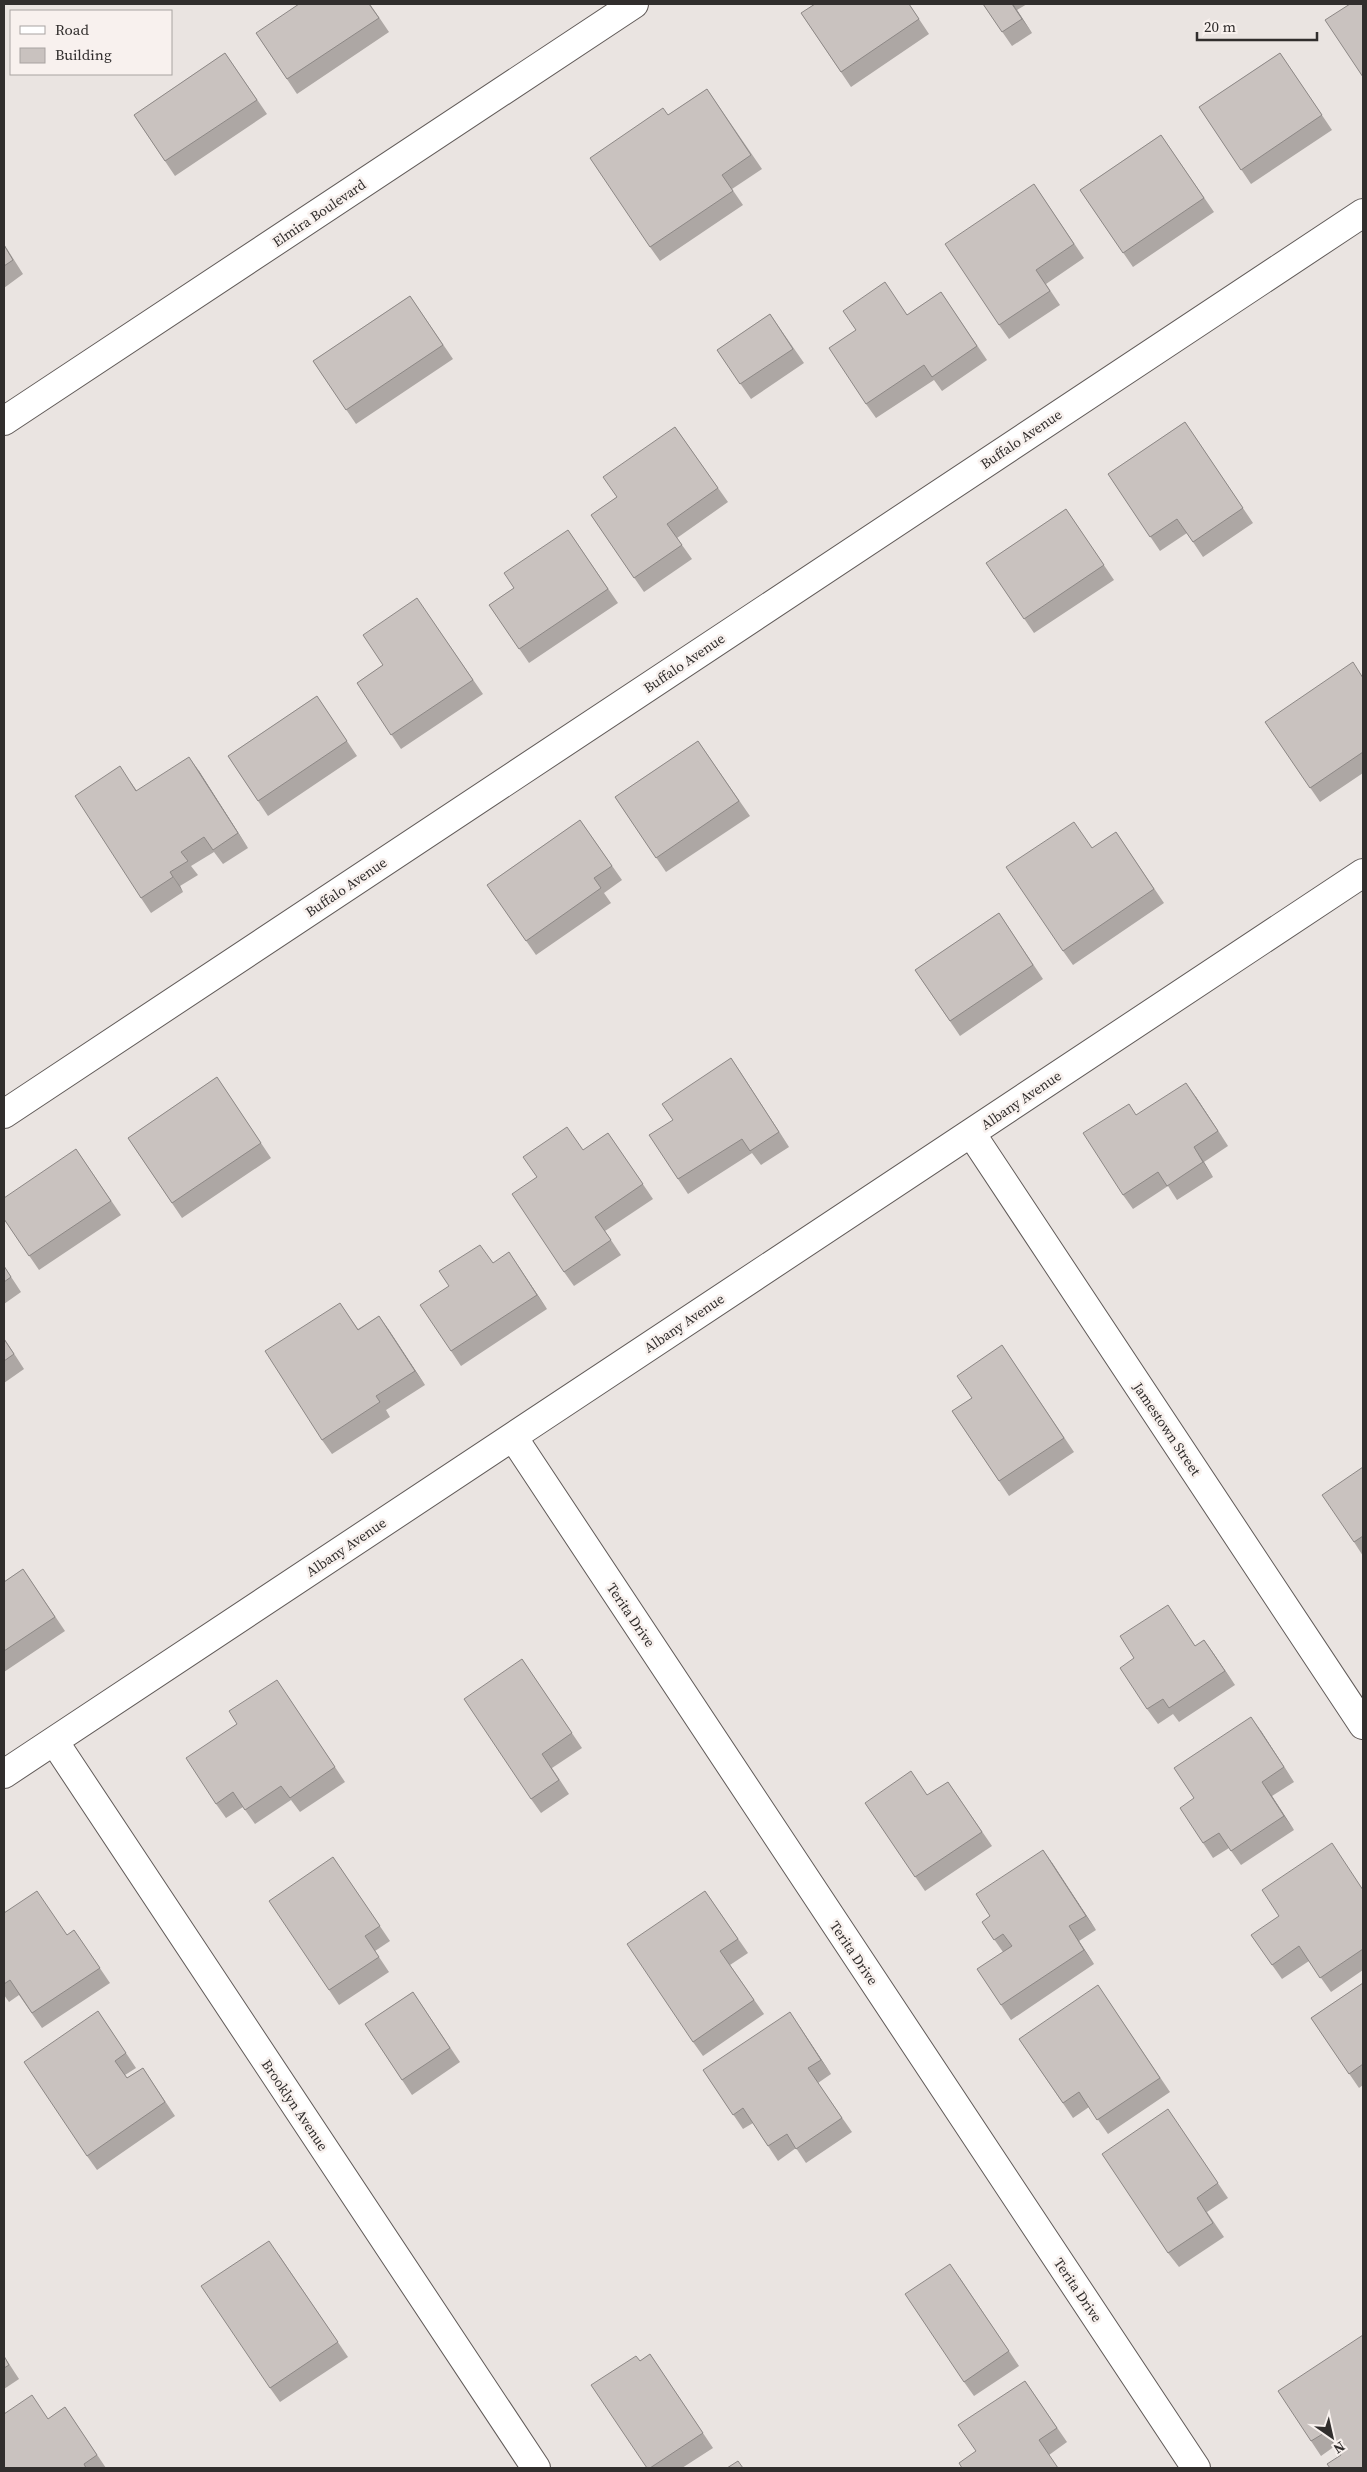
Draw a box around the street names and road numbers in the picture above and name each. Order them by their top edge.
street label: Elmira Boulevard [268,174,370,252]
street label: Buffalo Avenue [976,404,1066,474]
street label: Buffalo Avenue [639,628,729,698]
street label: Buffalo Avenue [301,852,391,922]
street label: Albany Avenue [977,1066,1065,1134]
street label: Albany Avenue [640,1289,728,1357]
street label: Jamestown Street [1128,1378,1206,1480]
street label: Albany Avenue [302,1513,390,1581]
street label: Terita Drive [602,1579,660,1651]
street label: Terita Drive [825,1917,883,1989]
street label: Brooklyn Avenue [257,2055,333,2155]
street label: Terita Drive [1049,2254,1107,2326]

